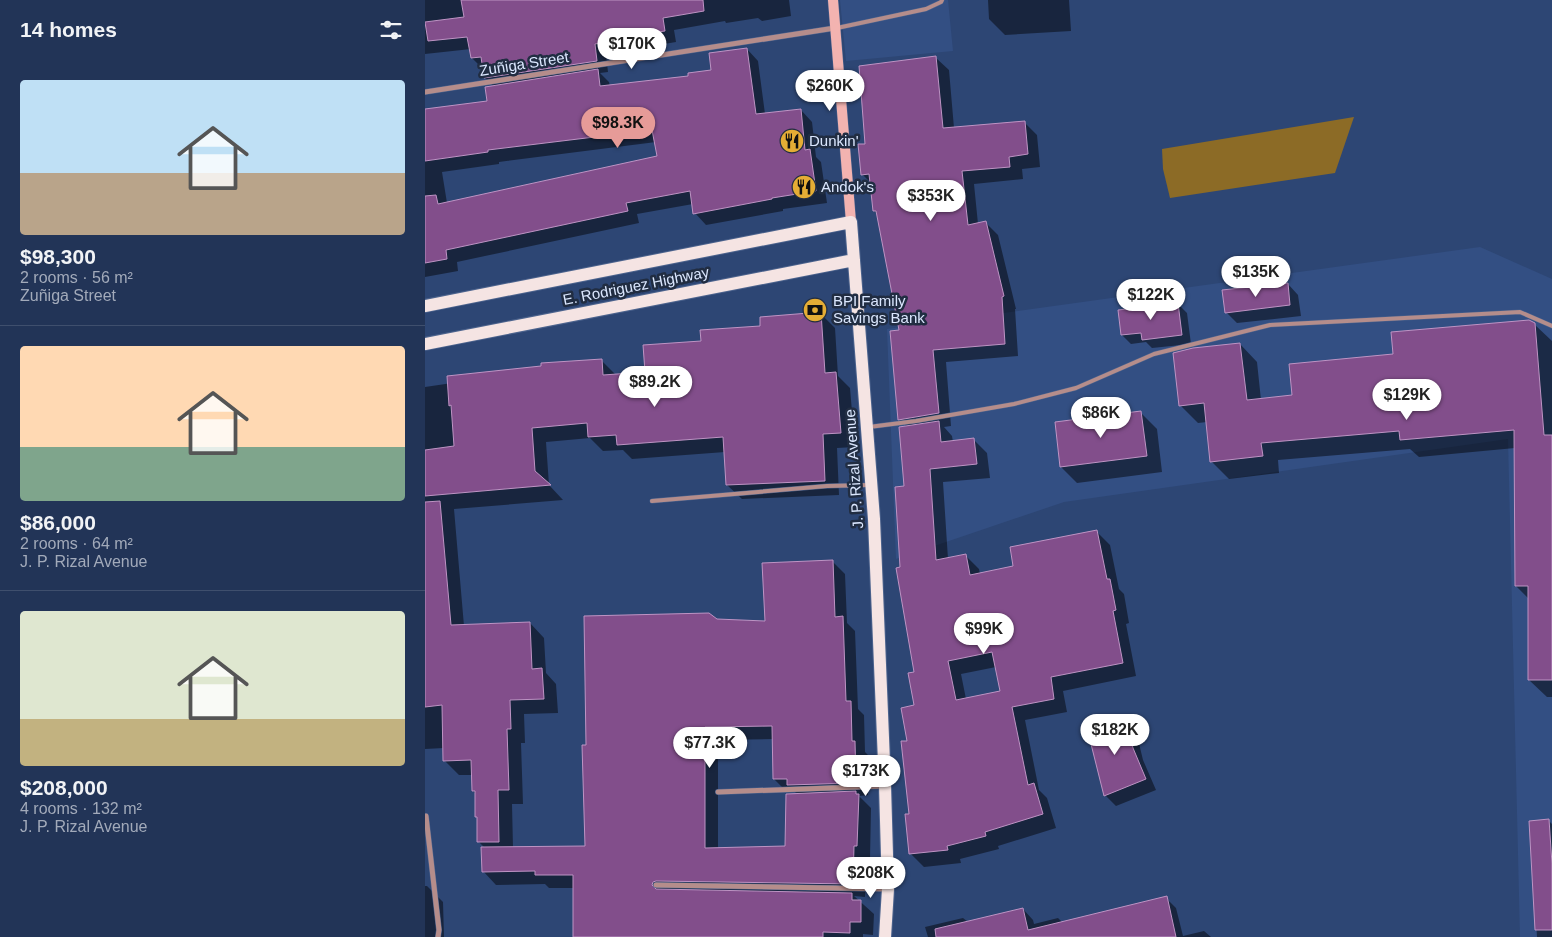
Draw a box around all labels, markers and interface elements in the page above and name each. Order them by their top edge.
icon: filters [377,16,405,44]
text: 14 homes [20,18,117,41]
pin: $170K [597,28,667,70]
text: $170K [608,35,656,52]
street label: Zuñiga Street [478,48,571,79]
pin: $260K [795,70,865,112]
text: $260K [806,77,854,94]
pin: $98.3K [577,106,659,149]
icon: home [168,113,258,203]
text: $98.3K [592,114,644,131]
restaurant icon: Dunkin' [779,128,805,154]
place label: Dunkin' [809,132,859,149]
restaurant icon: Andok's [791,174,817,200]
place label: Andok's [821,178,874,195]
pin: $353K [896,180,966,222]
text: $353K [907,187,955,204]
text: $98,300 [20,245,96,268]
pin: $135K [1221,256,1291,298]
street label: E. Rodriguez Highway [561,263,711,308]
text: $135K [1232,263,1280,280]
text: 2 rooms · 56 m² [20,269,133,286]
pin: $122K [1116,278,1186,321]
text: $122K [1127,286,1175,303]
text: Zuñiga Street [20,287,116,304]
place label: BPI Family Savings Bank [833,292,925,326]
bank icon: BPI Family Savings Bank [802,297,828,323]
pin: $89.2K [614,366,696,408]
text: $89.2K [629,373,681,390]
icon: home [168,378,258,468]
pin: $129K [1372,378,1442,421]
text: $129K [1383,386,1431,403]
pin: $86K [1071,396,1131,439]
text: $86K [1082,404,1120,421]
street label: J. P. Rizal Avenue [841,409,866,529]
text: $86,000 [20,511,96,534]
text: 2 rooms · 64 m² [20,535,133,552]
text: J. P. Rizal Avenue [20,553,148,570]
pin: $99K [954,612,1014,655]
text: $99K [965,620,1003,637]
icon: home [168,643,258,733]
pin: $182K [1080,714,1150,756]
text: $182K [1091,721,1139,738]
pin: $77.3K [669,726,751,769]
text: $77.3K [684,734,736,751]
pin: $173K [831,754,901,797]
text: $173K [842,762,890,779]
text: $208,000 [20,776,108,799]
text: 4 rooms · 132 m² [20,800,142,817]
text: J. P. Rizal Avenue [20,818,148,835]
pin: $208K [836,856,906,899]
text: $208K [847,864,895,881]

